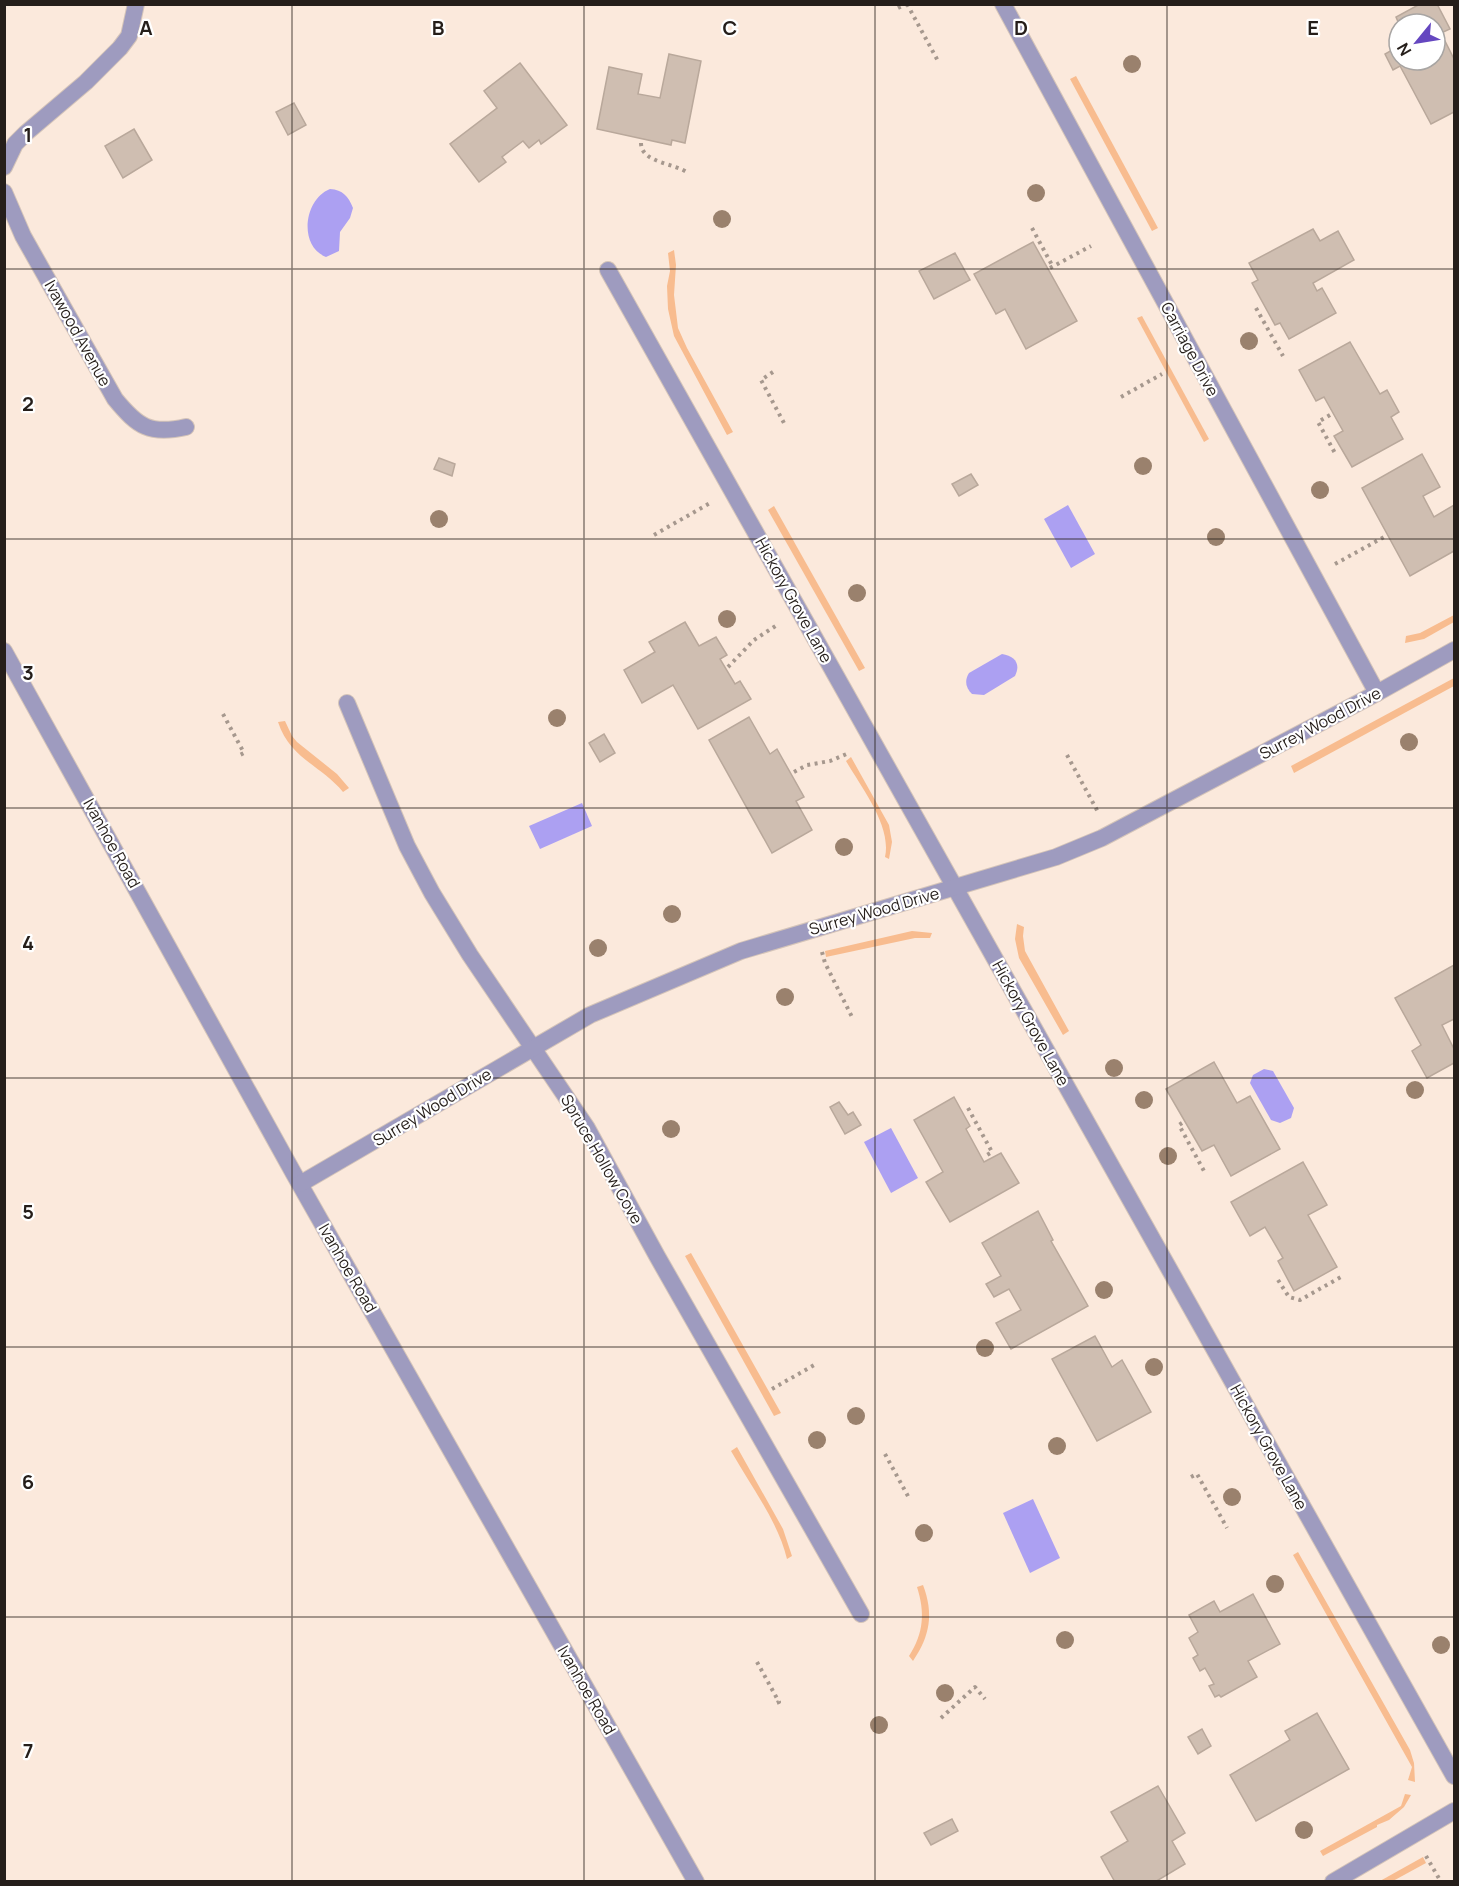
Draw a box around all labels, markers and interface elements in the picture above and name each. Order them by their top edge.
north arrow [1387,12,1447,72]
text: A [139,14,153,41]
text: B [432,14,445,41]
text: C [723,14,737,41]
text: D [1014,14,1028,41]
text: E [1307,14,1319,41]
text: N [1392,39,1416,60]
text: 1 [24,121,32,148]
street label: Ivawood Avenue [40,276,116,390]
street label: Carriage Drive [1156,298,1224,400]
text: 2 [22,390,34,417]
street label: Hickory Grove Lane [750,533,838,667]
text: 3 [22,659,34,686]
street label: Surrey Wood Drive [1255,682,1385,764]
street label: Ivanhoe Road [78,794,146,892]
street label: Surrey Wood Drive [806,882,942,940]
text: 4 [22,929,34,956]
street label: Hickory Grove Lane [987,956,1075,1090]
street label: Surrey Wood Drive [369,1063,495,1151]
street label: Spruce Hollow Cove [556,1090,648,1228]
text: 5 [22,1198,34,1225]
street label: Ivanhoe Road [314,1220,382,1316]
street label: Hickory Grove Lane [1225,1380,1313,1514]
text: 6 [22,1468,34,1495]
street label: Ivanhoe Road [553,1642,621,1738]
text: 7 [23,1737,33,1764]

